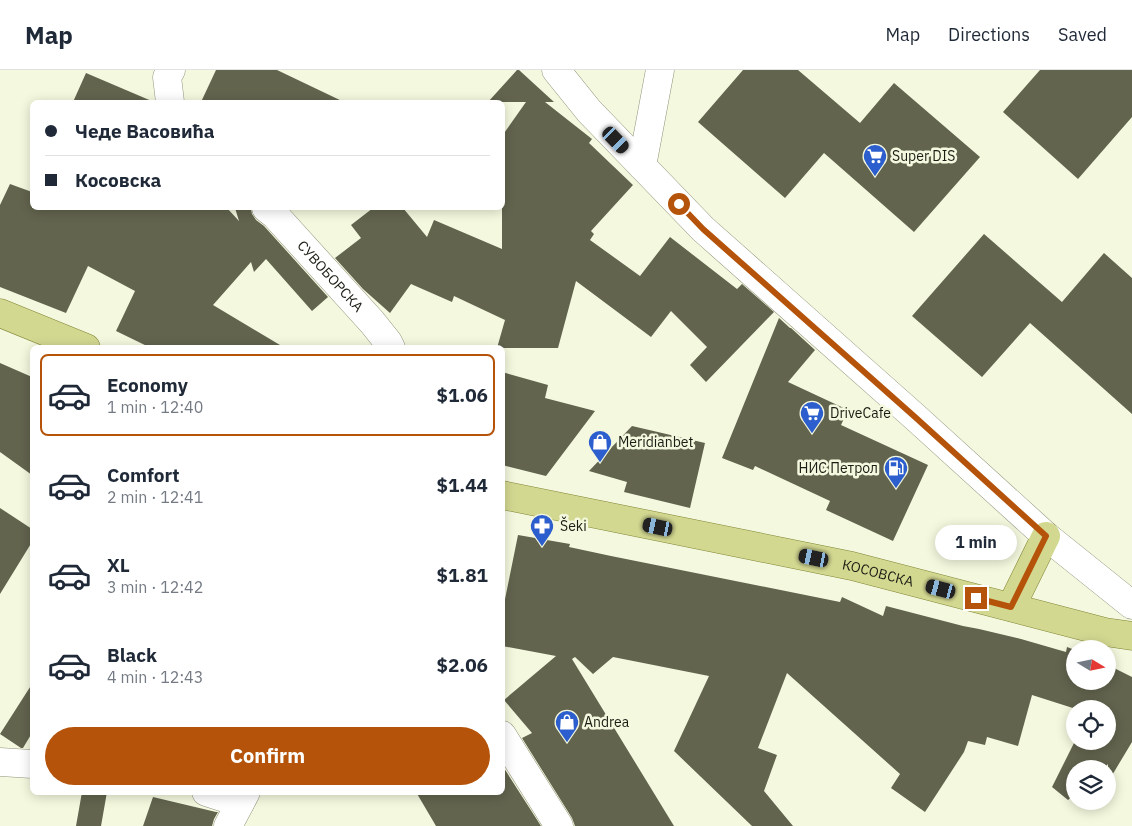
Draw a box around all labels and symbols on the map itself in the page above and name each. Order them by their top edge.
car [600,124,631,156]
supermarket icon: Super DIS [862,143,888,177]
place label: Super DIS [892,147,955,165]
route start [668,193,690,215]
street label: СУВОБОРСКА [293,237,368,316]
supermarket icon: DriveCafe [799,400,825,434]
place label: DriveCafe [830,404,891,422]
shop icon: Meridianbet [587,429,613,463]
place label: Meridianbet [618,433,694,451]
fuel station icon: НИС Петрол [883,455,909,489]
place label: НИС Петрол [799,459,878,477]
pharmacy icon: Šeki [529,513,555,547]
place label: Šeki [560,516,587,535]
car [641,517,674,537]
callout: 1 min [935,526,1017,560]
car [797,548,830,568]
street label: КОСОВСКА [841,555,916,591]
car [924,578,957,600]
route end [965,587,987,609]
north arrow [1066,640,1116,690]
shop icon: Andrea [554,709,580,743]
place label: Andrea [584,713,630,731]

